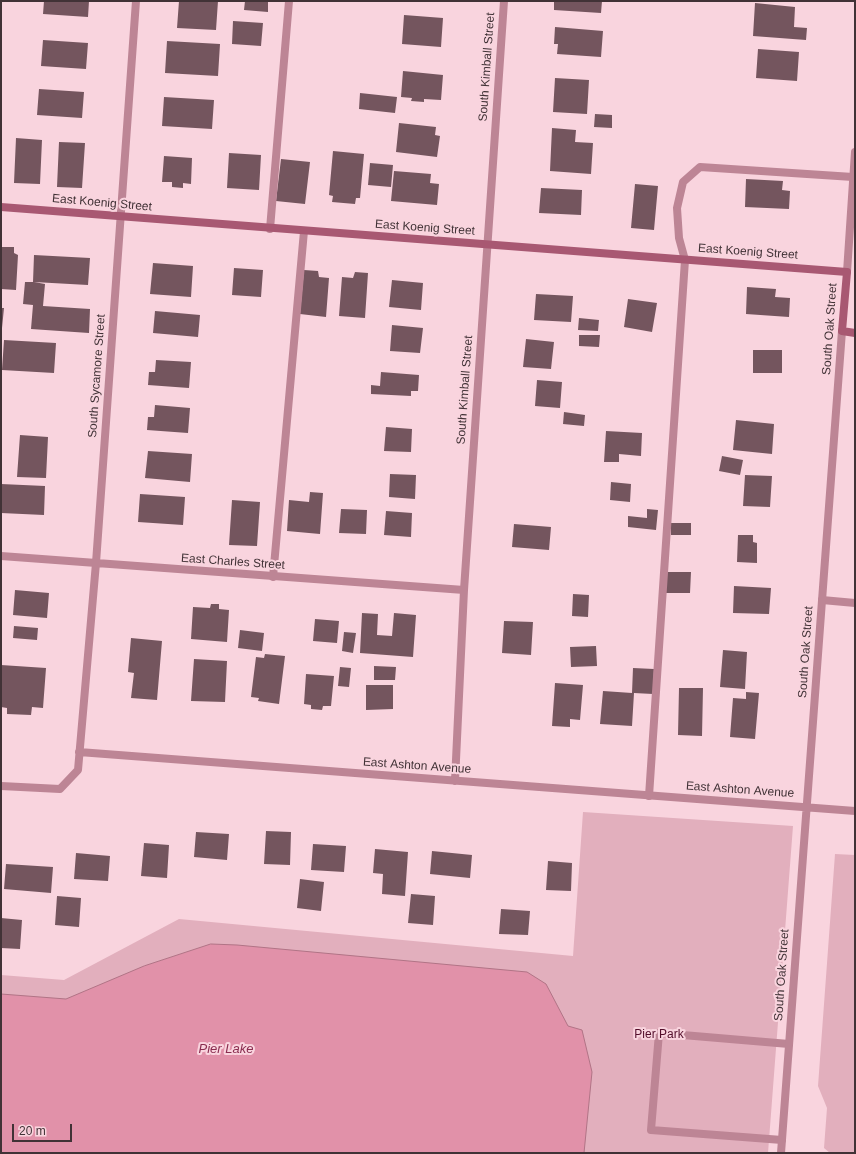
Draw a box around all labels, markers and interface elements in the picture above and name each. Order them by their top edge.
street label: South Kimball Street [476,12,498,122]
street label: East Koenig Street [52,191,152,215]
street label: East Koenig Street [375,217,475,239]
street label: East Koenig Street [698,241,798,263]
street label: South Oak Street [820,283,840,375]
street label: South Sycamore Street [85,314,109,438]
street label: South Kimball Street [454,335,476,445]
street label: East Charles Street [181,551,285,573]
street label: South Oak Street [796,606,816,698]
street label: East Ashton Avenue [362,755,472,777]
street label: East Ashton Avenue [685,779,795,801]
street label: South Oak Street [772,929,792,1021]
park label: Pier Park [634,1028,684,1042]
water label: Pier Lake [199,1041,253,1057]
scale bar [14,1116,74,1142]
text: 20 m [19,1124,46,1138]

